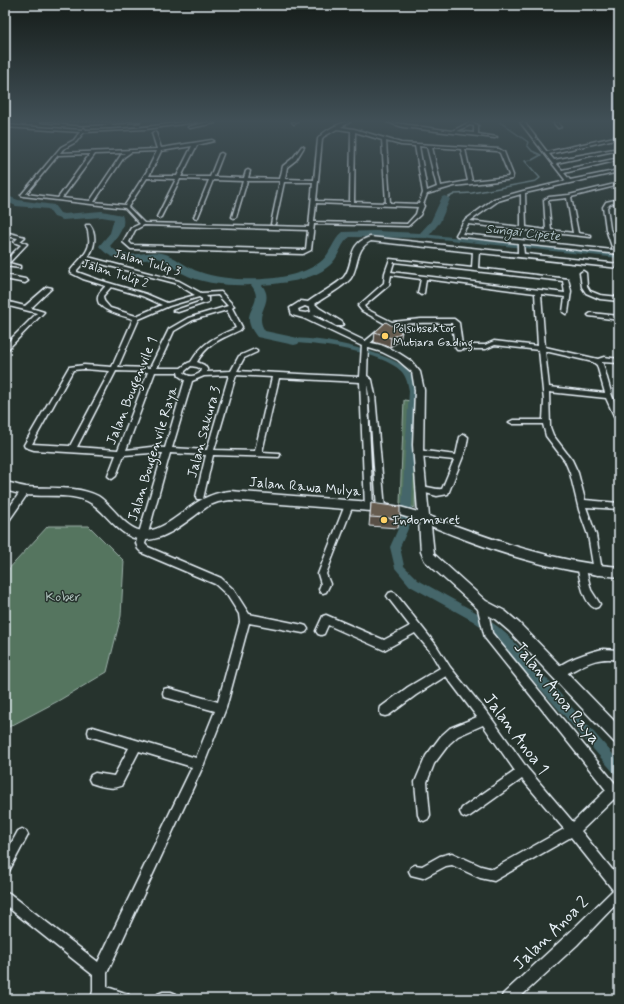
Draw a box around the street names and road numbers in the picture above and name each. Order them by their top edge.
street label: Jalan Tulip 3 [112,246,183,280]
street label: Jalan Tulip 2 [80,256,150,292]
street label: Jalan Bougenvile 1 [102,334,164,448]
street label: Jalan Bougenvile Raya [124,384,184,524]
street label: Jalan Sakura 3 [183,384,225,480]
street label: Jalan Rawa Mulya [248,473,362,501]
street label: Jalan Anoa Raya [509,637,605,749]
street label: Jalan Anoa 1 [478,689,554,779]
street label: Jalan Anoa 2 [508,891,594,975]

